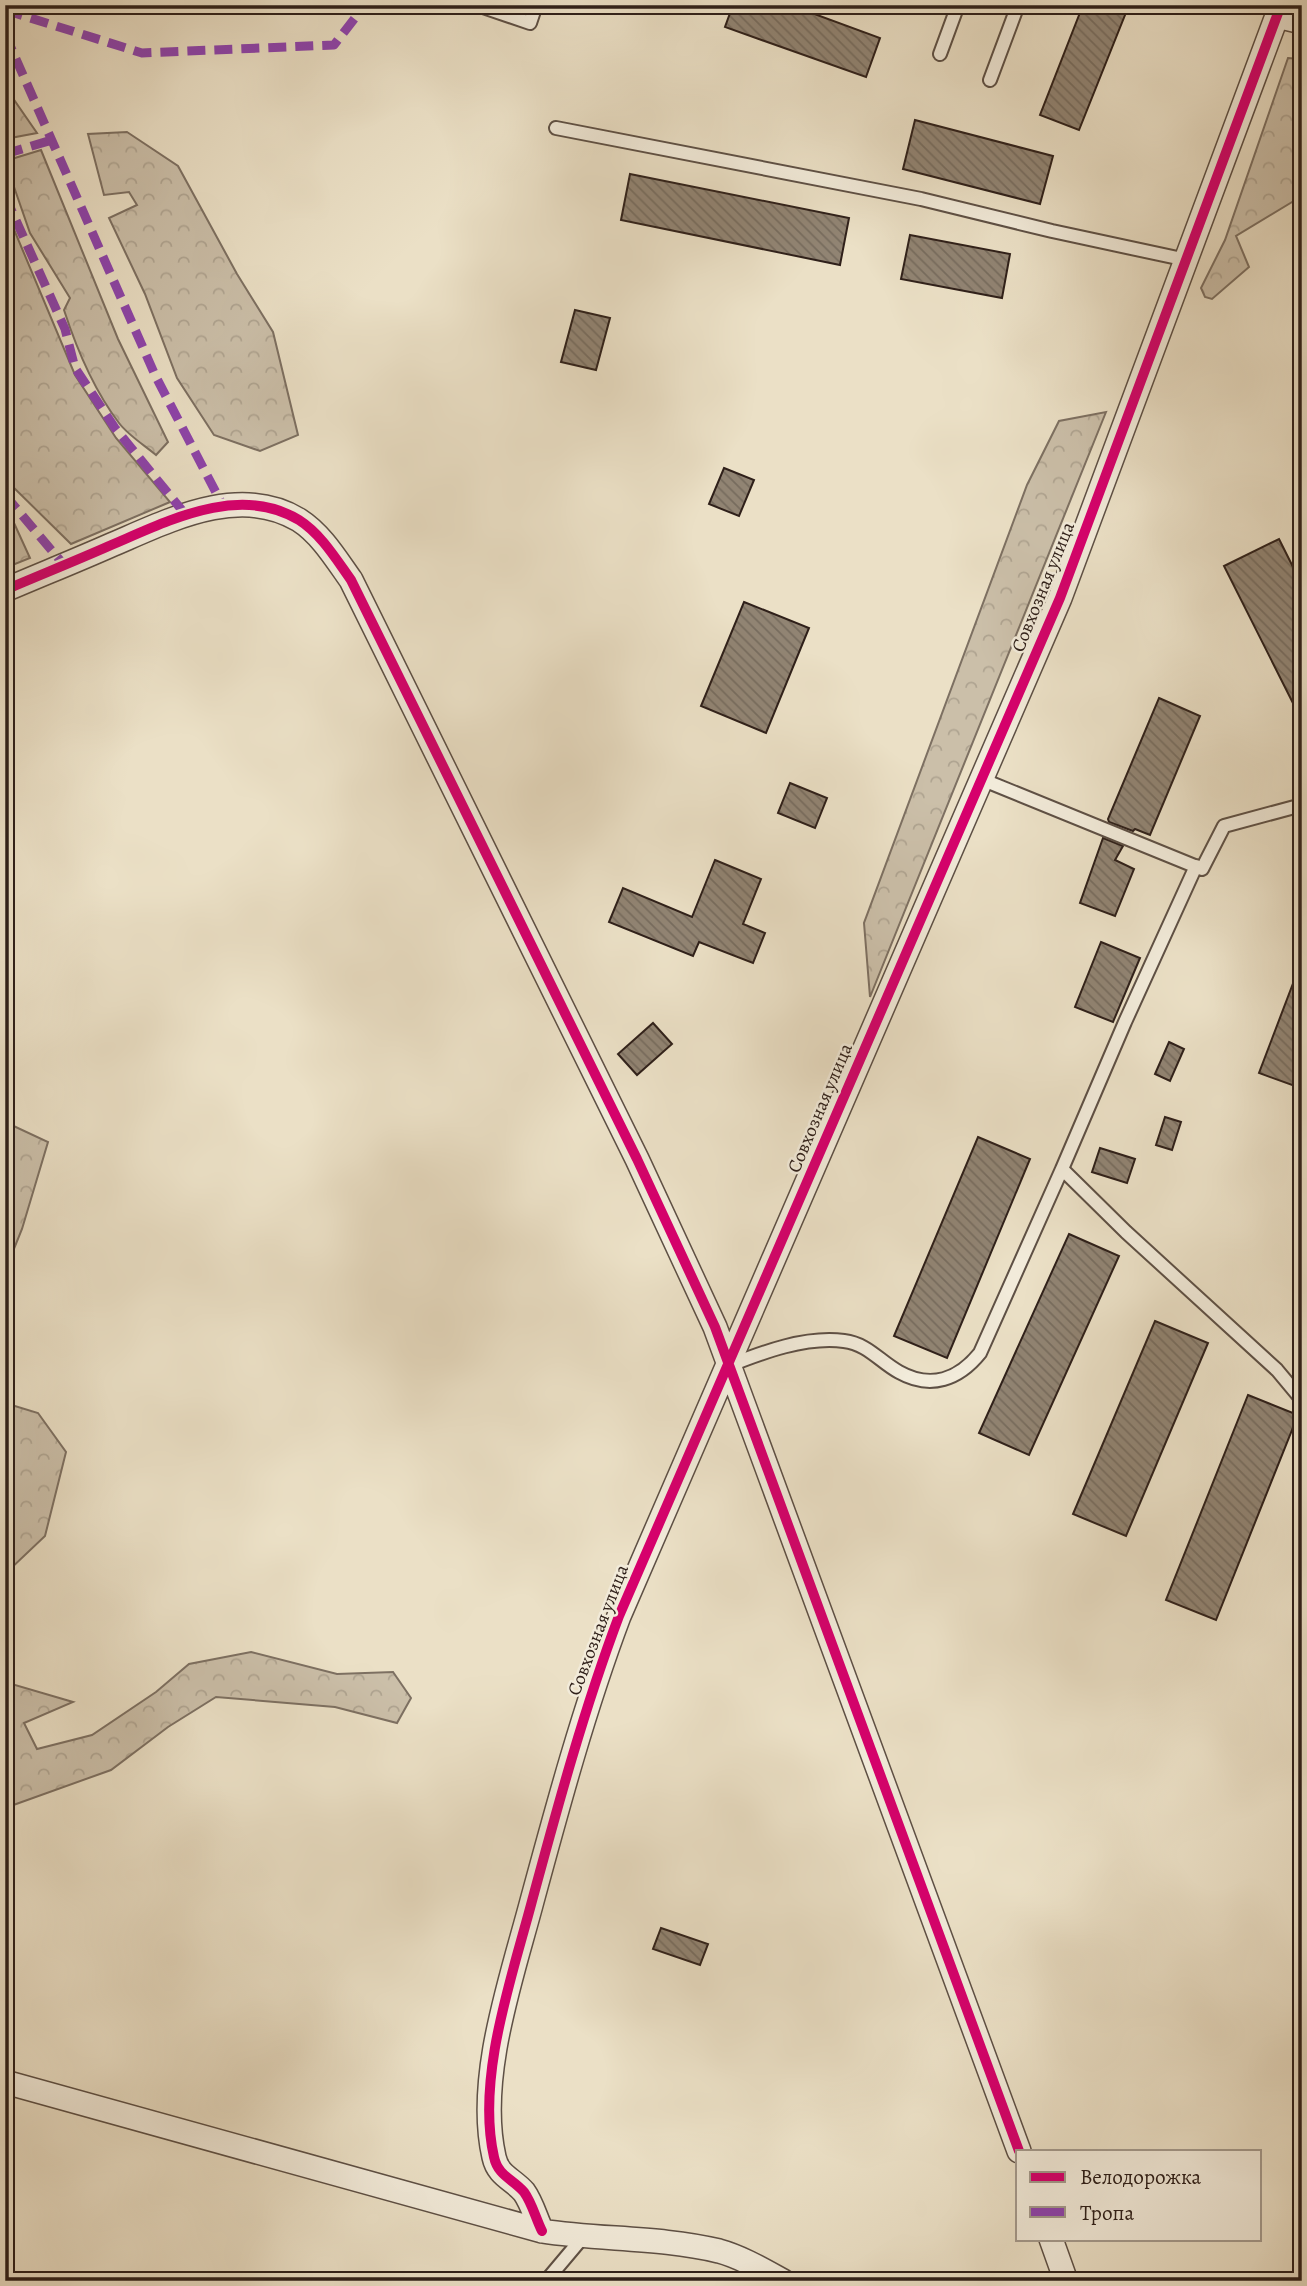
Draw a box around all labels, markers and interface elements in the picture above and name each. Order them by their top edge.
street label: Совхозная улица [1005,518,1081,656]
street label: Совхозная улица [781,1039,859,1177]
street label: Совхозная улица [561,1561,635,1699]
legend [1016,2150,1262,2240]
text: Велодорожка [1080,2163,1201,2191]
text: Тропа [1080,2199,1134,2227]

